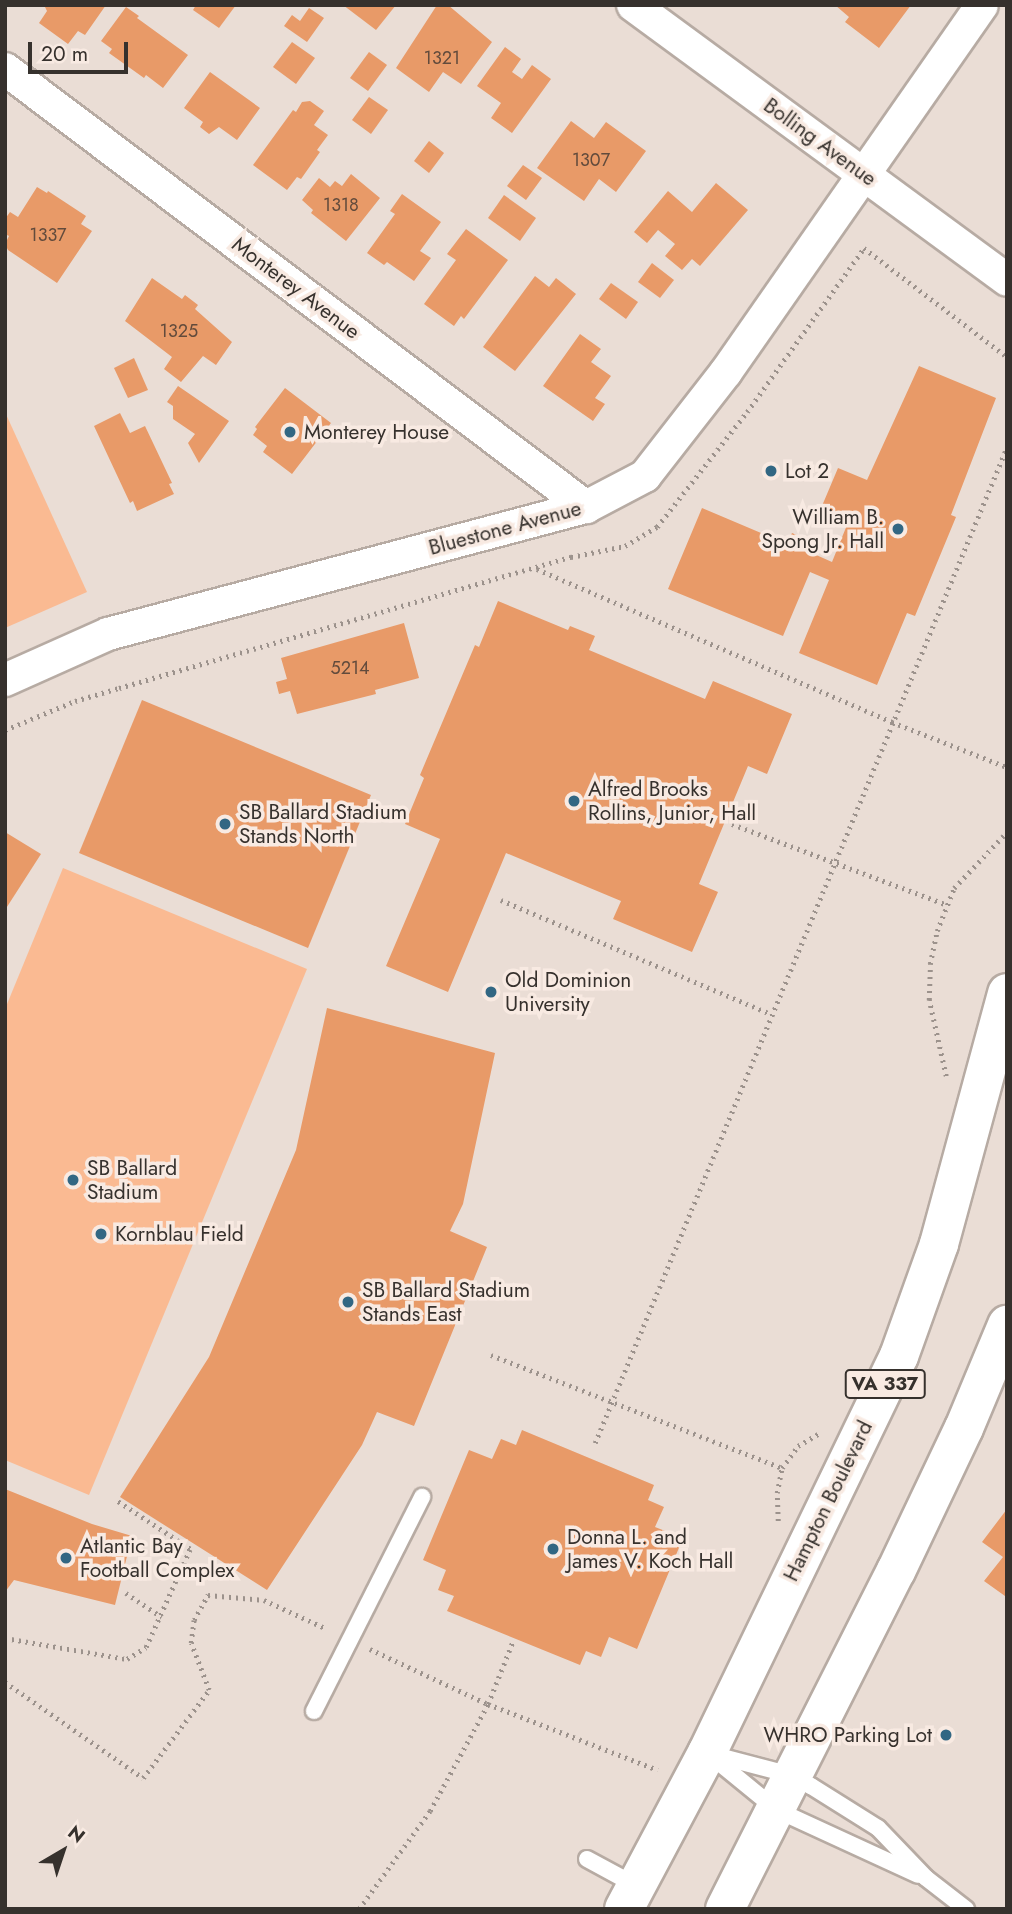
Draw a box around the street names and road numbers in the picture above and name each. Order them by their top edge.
street label: Bolling Avenue [759,93,881,191]
street label: Monterey Avenue [227,232,365,344]
street label: Bluestone Avenue [426,496,584,560]
road number: VA 337 [845,1368,925,1400]
street label: Hampton Boulevard [778,1417,878,1585]

